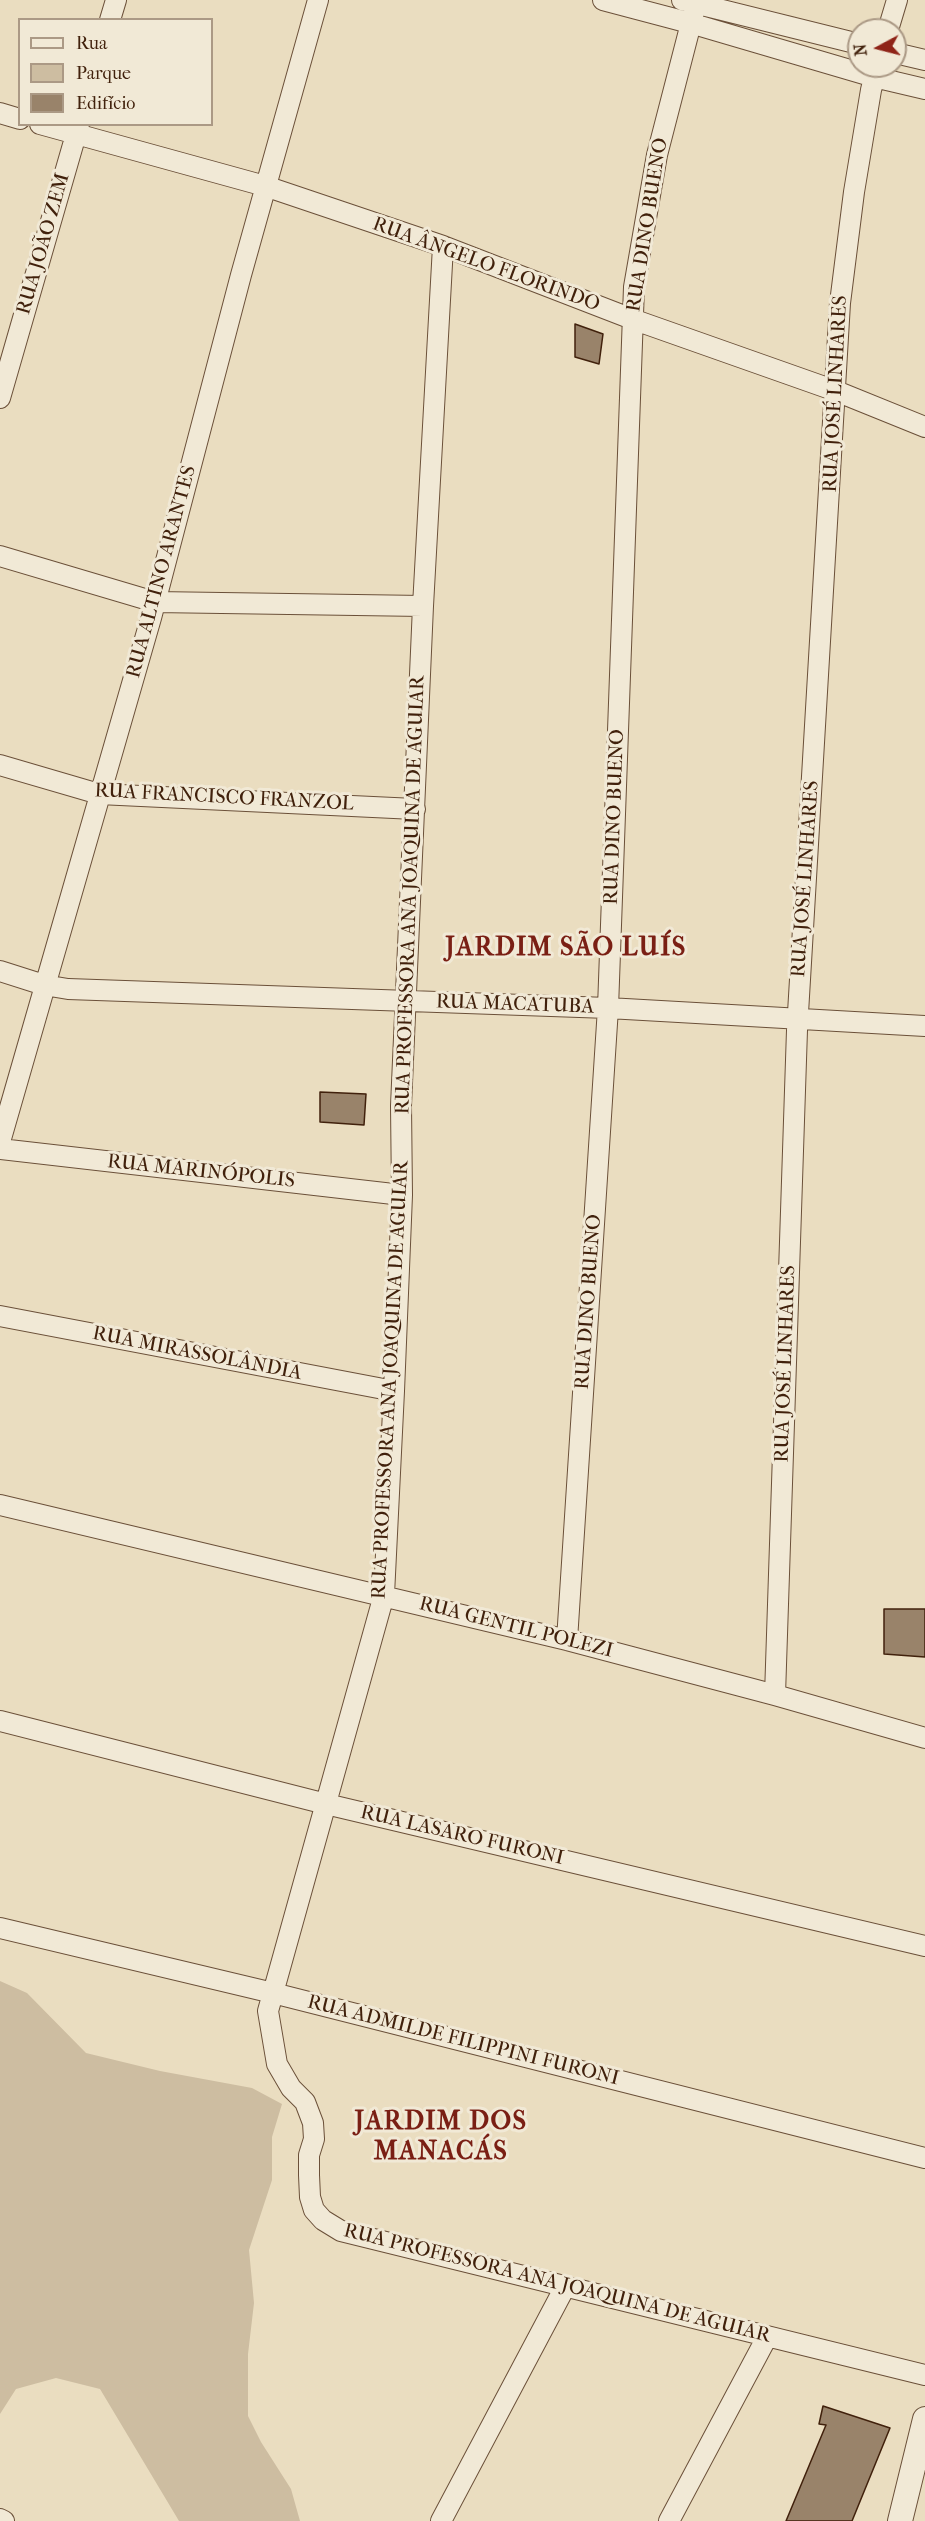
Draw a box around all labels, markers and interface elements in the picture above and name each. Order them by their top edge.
legend [18,18,213,126]
north arrow [847,18,907,78]
text: Rua [76,33,107,54]
text: N [850,43,871,57]
text: Parque [76,63,131,84]
text: Edifício [76,93,135,114]
street label: RUA DINO BUENO [622,136,674,314]
street label: RUA JOÃO ZEM [12,171,76,317]
street label: RUA ÂNGELO FLORINDO [369,213,603,317]
street label: RUA JOSÉ LINHARES [819,295,853,493]
street label: RUA ALTINO ARANTES [122,463,202,681]
street label: RUA PROFESSORA ANA JOAQUINA DE AGUIAR [391,675,431,1115]
street label: RUA DINO BUENO [600,729,630,905]
street label: RUA FRANCISCO FRANZOL [94,779,354,817]
street label: RUA JOSÉ LINHARES [787,780,825,978]
district label: JARDIM SÃO LUÍS [445,933,687,965]
street label: RUA MACATUBA [435,990,595,1020]
street label: RUA MARINÓPOLIS [106,1150,296,1194]
street label: RUA PROFESSORA ANA JOAQUINA DE AGUIAR [368,1160,414,1600]
street label: RUA DINO BUENO [571,1213,607,1391]
street label: RUA JOSÉ LINHARES [771,1265,801,1463]
street label: RUA MIRASSOLÂNDIA [90,1322,304,1386]
street label: RUA GENTIL POLEZI [417,1592,615,1664]
street label: RUA LASARO FURONI [358,1801,566,1871]
street label: RUA ADMILDE FILIPPINI FURONI [305,1991,621,2091]
district label: JARDIM DOS MANACÁS [354,2107,528,2168]
street label: RUA PROFESSORA ANA JOAQUINA DE AGUIAR [341,2219,773,2349]

